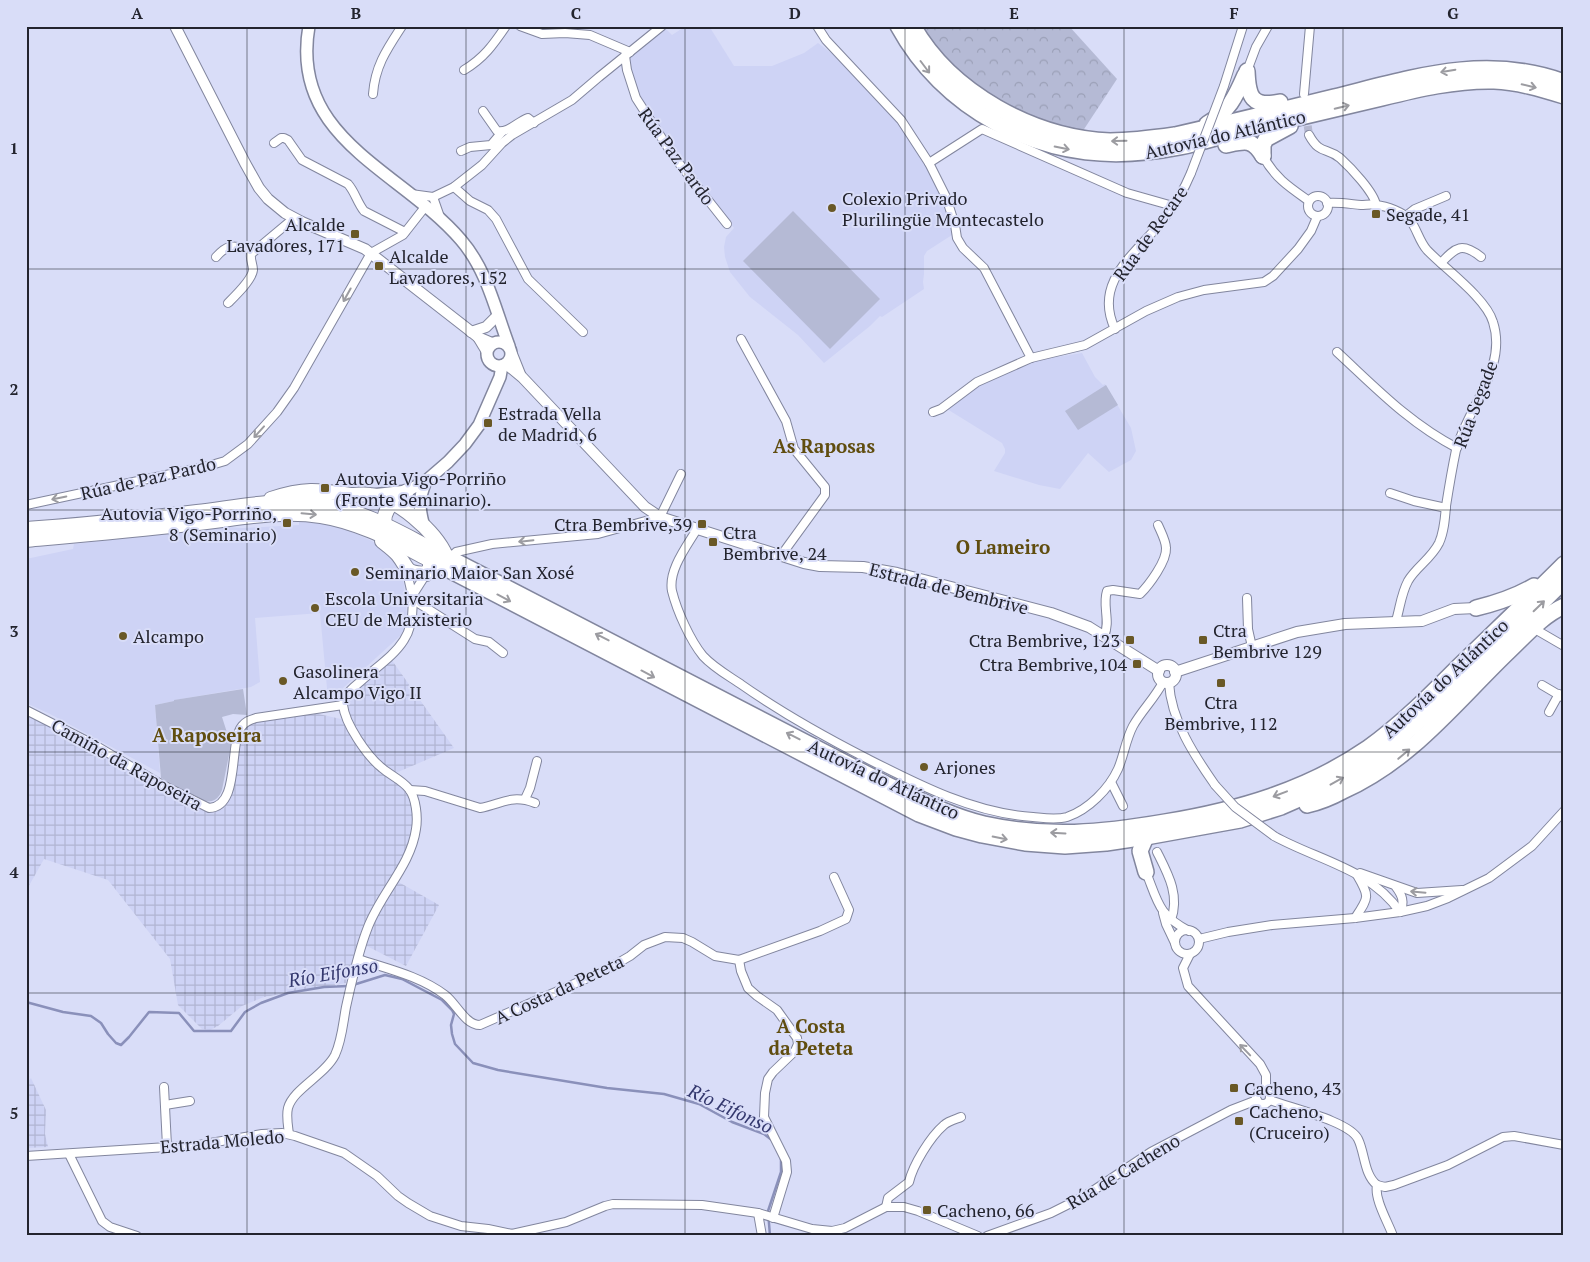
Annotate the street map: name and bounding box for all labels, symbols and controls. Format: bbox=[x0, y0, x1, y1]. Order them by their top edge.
text: A bbox=[131, 2, 143, 24]
text: B bbox=[351, 2, 361, 24]
text: C bbox=[571, 2, 581, 24]
text: D bbox=[789, 2, 801, 24]
text: E bbox=[1009, 2, 1019, 24]
text: F bbox=[1229, 2, 1239, 24]
text: G bbox=[1447, 2, 1459, 24]
one-way arrow bbox=[920, 60, 931, 73]
one-way arrow bbox=[1441, 67, 1457, 77]
one-way arrow bbox=[1521, 82, 1537, 91]
street label: Rúa Paz Pardo bbox=[634, 102, 720, 210]
one-way arrow bbox=[1333, 102, 1349, 111]
street label: Autovía do Atlántico bbox=[1142, 104, 1308, 164]
one-way arrow bbox=[1111, 136, 1127, 145]
text: 1 bbox=[9, 137, 19, 159]
one-way arrow bbox=[1054, 144, 1070, 154]
street label: Rúa de Recare bbox=[1107, 181, 1193, 285]
place label: Colexio Privado Plurilingüe Montecastelo bbox=[842, 186, 1044, 231]
marker: Colexio Privado Plurilingüe Montecastelo bbox=[826, 202, 838, 214]
place label: Segade, 41 bbox=[1386, 202, 1470, 226]
marker: Segade, 41 bbox=[1370, 208, 1382, 220]
place label: Alcalde Lavadores, 171 bbox=[227, 212, 345, 257]
marker: Alcalde Lavadores, 171 bbox=[349, 228, 361, 240]
place label: Alcalde Lavadores, 152 bbox=[389, 244, 507, 289]
marker: Alcalde Lavadores, 152 bbox=[373, 260, 385, 272]
one-way arrow bbox=[341, 288, 351, 302]
street label: Rúa Segade bbox=[1447, 357, 1503, 451]
text: 2 bbox=[9, 378, 19, 400]
place label: Estrada Vella de Madrid, 6 bbox=[498, 401, 602, 446]
marker: Estrada Vella de Madrid, 6 bbox=[482, 417, 494, 429]
one-way arrow bbox=[253, 425, 265, 438]
district label: As Raposas bbox=[773, 433, 875, 458]
street label: Rúa de Paz Pardo bbox=[78, 451, 218, 505]
place label: Autovia Vigo-Porriño (Fronte Seminario). bbox=[335, 466, 506, 511]
marker: Autovia Vigo-Porriño (Fronte Seminario). bbox=[319, 482, 331, 494]
one-way arrow bbox=[52, 494, 68, 503]
place label: Autovia Vigo-Porriño, 8 (Seminario) bbox=[101, 501, 277, 546]
one-way arrow bbox=[301, 510, 317, 519]
place label: Ctra Bembrive,39 bbox=[554, 512, 692, 536]
marker: Autovia Vigo-Porriño, 8 (Seminario) bbox=[281, 517, 293, 529]
marker: Ctra Bembrive,39 bbox=[696, 518, 708, 530]
place label: Ctra Bembrive, 24 bbox=[723, 520, 827, 565]
district label: O Lameiro bbox=[956, 534, 1050, 559]
one-way arrow bbox=[518, 536, 534, 546]
marker: Ctra Bembrive, 24 bbox=[707, 536, 719, 548]
street label: Estrada de Bembrive bbox=[867, 557, 1031, 619]
place label: Seminario Maior San Xosé bbox=[365, 560, 574, 584]
marker: Seminario Maior San Xosé bbox=[349, 566, 361, 578]
place label: Escola Universitaria CEU de Maxisterio bbox=[325, 586, 484, 631]
one-way arrow bbox=[496, 594, 511, 603]
one-way arrow bbox=[1532, 600, 1545, 612]
marker: Escola Universitaria CEU de Maxisterio bbox=[309, 602, 321, 614]
street label: Autovía do Atlántico bbox=[1377, 613, 1513, 743]
place label: Ctra Bembrive 129 bbox=[1213, 618, 1322, 663]
text: 3 bbox=[9, 620, 19, 642]
place label: Alcampo bbox=[133, 624, 204, 648]
place label: Ctra Bembrive, 123 bbox=[969, 628, 1120, 652]
marker: Alcampo bbox=[117, 630, 129, 642]
one-way arrow bbox=[595, 632, 610, 642]
marker: Ctra Bembrive, 123 bbox=[1124, 634, 1136, 646]
marker: Ctra Bembrive 129 bbox=[1197, 634, 1209, 646]
place label: Ctra Bembrive,104 bbox=[979, 652, 1127, 676]
marker: Ctra Bembrive,104 bbox=[1131, 658, 1143, 670]
place label: Gasolinera Alcampo Vigo II bbox=[293, 659, 422, 704]
one-way arrow bbox=[640, 670, 655, 679]
marker: Gasolinera Alcampo Vigo II bbox=[277, 675, 289, 687]
marker: Ctra Bembrive, 112 bbox=[1215, 677, 1227, 689]
place label: Ctra Bembrive, 112 bbox=[1164, 690, 1278, 735]
street label: Camiño da Raposeira bbox=[47, 713, 207, 815]
district label: A Raposeira bbox=[152, 722, 262, 747]
one-way arrow bbox=[786, 731, 801, 741]
street label: Autovía do Atlántico bbox=[804, 733, 964, 825]
one-way arrow bbox=[1397, 749, 1410, 760]
place label: Arjones bbox=[934, 755, 996, 779]
marker: Arjones bbox=[918, 761, 930, 773]
one-way arrow bbox=[1330, 775, 1344, 785]
one-way arrow bbox=[1273, 790, 1288, 799]
one-way arrow bbox=[1050, 829, 1066, 838]
one-way arrow bbox=[992, 834, 1008, 844]
text: 4 bbox=[9, 861, 19, 883]
one-way arrow bbox=[1410, 887, 1426, 897]
street label: A Costa da Peteta bbox=[491, 949, 627, 1029]
water label: Río Eifonso bbox=[285, 952, 380, 992]
district label: A Costa da Peteta bbox=[769, 1013, 854, 1060]
one-way arrow bbox=[1240, 1044, 1252, 1056]
place label: Cacheno, 43 bbox=[1244, 1076, 1341, 1100]
water label: Río Eifonso bbox=[684, 1077, 778, 1139]
marker: Cacheno, 43 bbox=[1228, 1082, 1240, 1094]
place label: Cacheno, (Cruceiro) bbox=[1249, 1099, 1330, 1144]
text: 5 bbox=[9, 1102, 19, 1124]
marker: Cacheno, (Cruceiro) bbox=[1233, 1115, 1245, 1127]
street label: Estrada Moledo bbox=[159, 1124, 285, 1158]
street label: Rúa de Cacheno bbox=[1062, 1128, 1184, 1214]
place label: Cacheno, 66 bbox=[937, 1198, 1035, 1222]
marker: Cacheno, 66 bbox=[921, 1204, 933, 1216]

